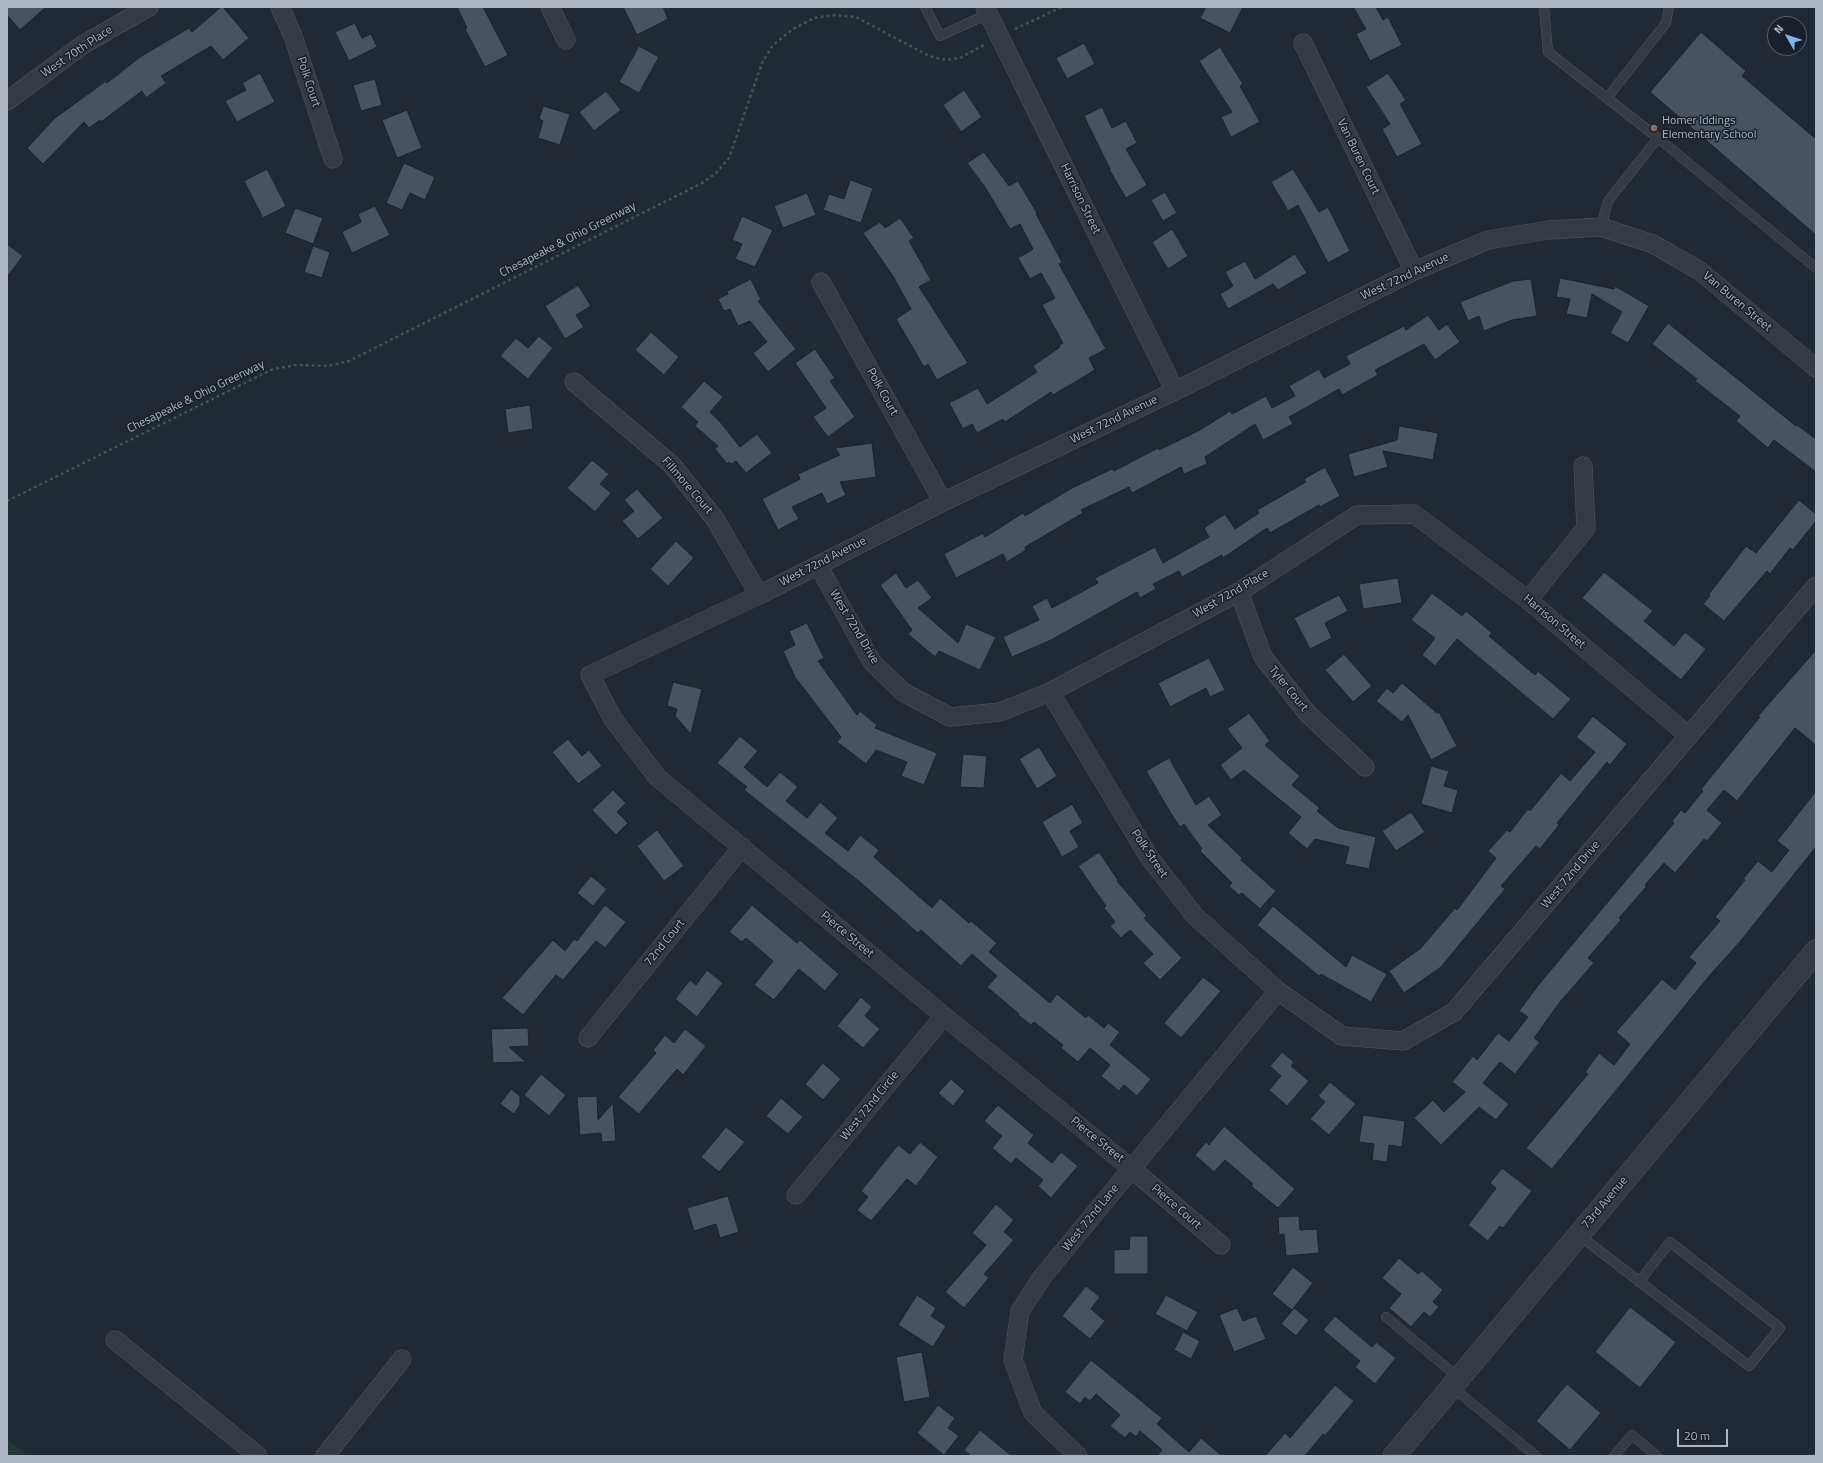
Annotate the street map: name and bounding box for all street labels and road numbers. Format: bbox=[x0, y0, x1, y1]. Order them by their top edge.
street label: West 70th Place bbox=[39, 23, 115, 81]
street label: Polk Court bbox=[293, 55, 323, 109]
street label: Van Buren Court bbox=[1334, 117, 1382, 197]
street label: Harrison Street bbox=[1057, 161, 1103, 237]
street label: Chesapeake & Ohio Greenway bbox=[497, 199, 639, 281]
street label: West 72nd Avenue bbox=[1359, 250, 1451, 304]
street label: Van Buren Street bbox=[1700, 269, 1774, 335]
street label: Chesapeake & Ohio Greenway bbox=[125, 357, 267, 437]
street label: Polk Court bbox=[863, 366, 901, 418]
street label: West 72nd Avenue bbox=[1068, 393, 1160, 447]
street label: Fillmore Court bbox=[658, 454, 716, 518]
street label: West 72nd Avenue bbox=[777, 534, 869, 590]
street label: West 72nd Place bbox=[1191, 567, 1271, 621]
street label: West 72nd Drive bbox=[826, 587, 882, 667]
street label: Harrison Street bbox=[1520, 592, 1588, 652]
street label: Tyler Court bbox=[1265, 663, 1311, 715]
street label: Polk Street bbox=[1128, 827, 1170, 881]
street label: West 72nd Drive bbox=[1538, 838, 1604, 912]
street label: Pierce Street bbox=[818, 909, 876, 961]
street label: 72nd Court bbox=[642, 917, 688, 969]
street label: West 72nd Circle bbox=[838, 1068, 902, 1144]
street label: Pierce Street bbox=[1067, 1114, 1127, 1166]
street label: 73rd Avenue bbox=[1579, 1174, 1631, 1232]
street label: Pierce Court bbox=[1148, 1181, 1204, 1233]
street label: West 72nd Lane bbox=[1060, 1182, 1122, 1254]

